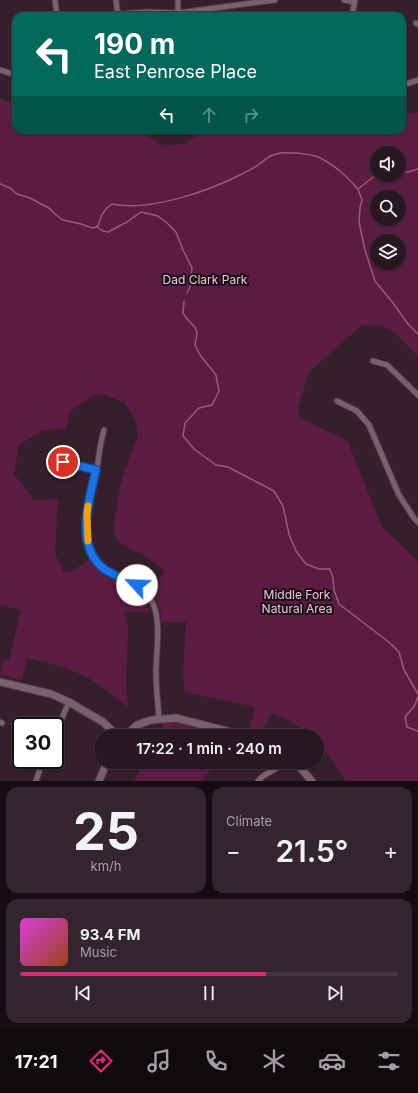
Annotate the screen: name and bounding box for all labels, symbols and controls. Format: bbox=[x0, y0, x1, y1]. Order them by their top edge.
text: 190 m bbox=[94, 27, 175, 61]
icon: left bbox=[28, 28, 80, 80]
text: East Penrose Place bbox=[94, 61, 257, 82]
icon: left bbox=[156, 104, 178, 126]
icon: ahead bbox=[198, 104, 220, 126]
icon: right bbox=[240, 104, 262, 126]
map controls bbox=[370, 146, 406, 270]
button: sound bbox=[370, 146, 406, 182]
button: search bbox=[370, 190, 406, 226]
button: layers bbox=[370, 234, 406, 270]
park label: Dad Clark Park bbox=[163, 272, 248, 287]
pin bbox=[46, 445, 80, 479]
icon: arrive bbox=[52, 451, 74, 473]
position arrow bbox=[116, 564, 158, 606]
park label: Middle Fork Natural Area bbox=[262, 587, 332, 616]
speed limit sign: 30 bbox=[12, 717, 64, 769]
text: 17:22 · 1 min · 240 m bbox=[136, 739, 282, 758]
text: 25 bbox=[73, 800, 139, 863]
text: Climate bbox=[226, 813, 272, 829]
text: 21.5° bbox=[275, 833, 349, 869]
text: − bbox=[226, 838, 241, 864]
text: + bbox=[383, 838, 398, 864]
text: km/h bbox=[91, 858, 121, 874]
text: 93.4 FM bbox=[80, 925, 141, 944]
text: Music bbox=[80, 944, 117, 960]
icon: previous bbox=[72, 982, 94, 1004]
icon: pause bbox=[198, 982, 220, 1004]
icon: next bbox=[324, 982, 346, 1004]
icon: directions bbox=[87, 1047, 115, 1075]
icon: music bbox=[145, 1047, 173, 1075]
icon: phone bbox=[202, 1047, 230, 1075]
icon: climate bbox=[260, 1047, 288, 1075]
icon: car bbox=[318, 1047, 346, 1075]
icon: filters bbox=[375, 1047, 403, 1075]
text: 17:21 bbox=[15, 1051, 58, 1072]

